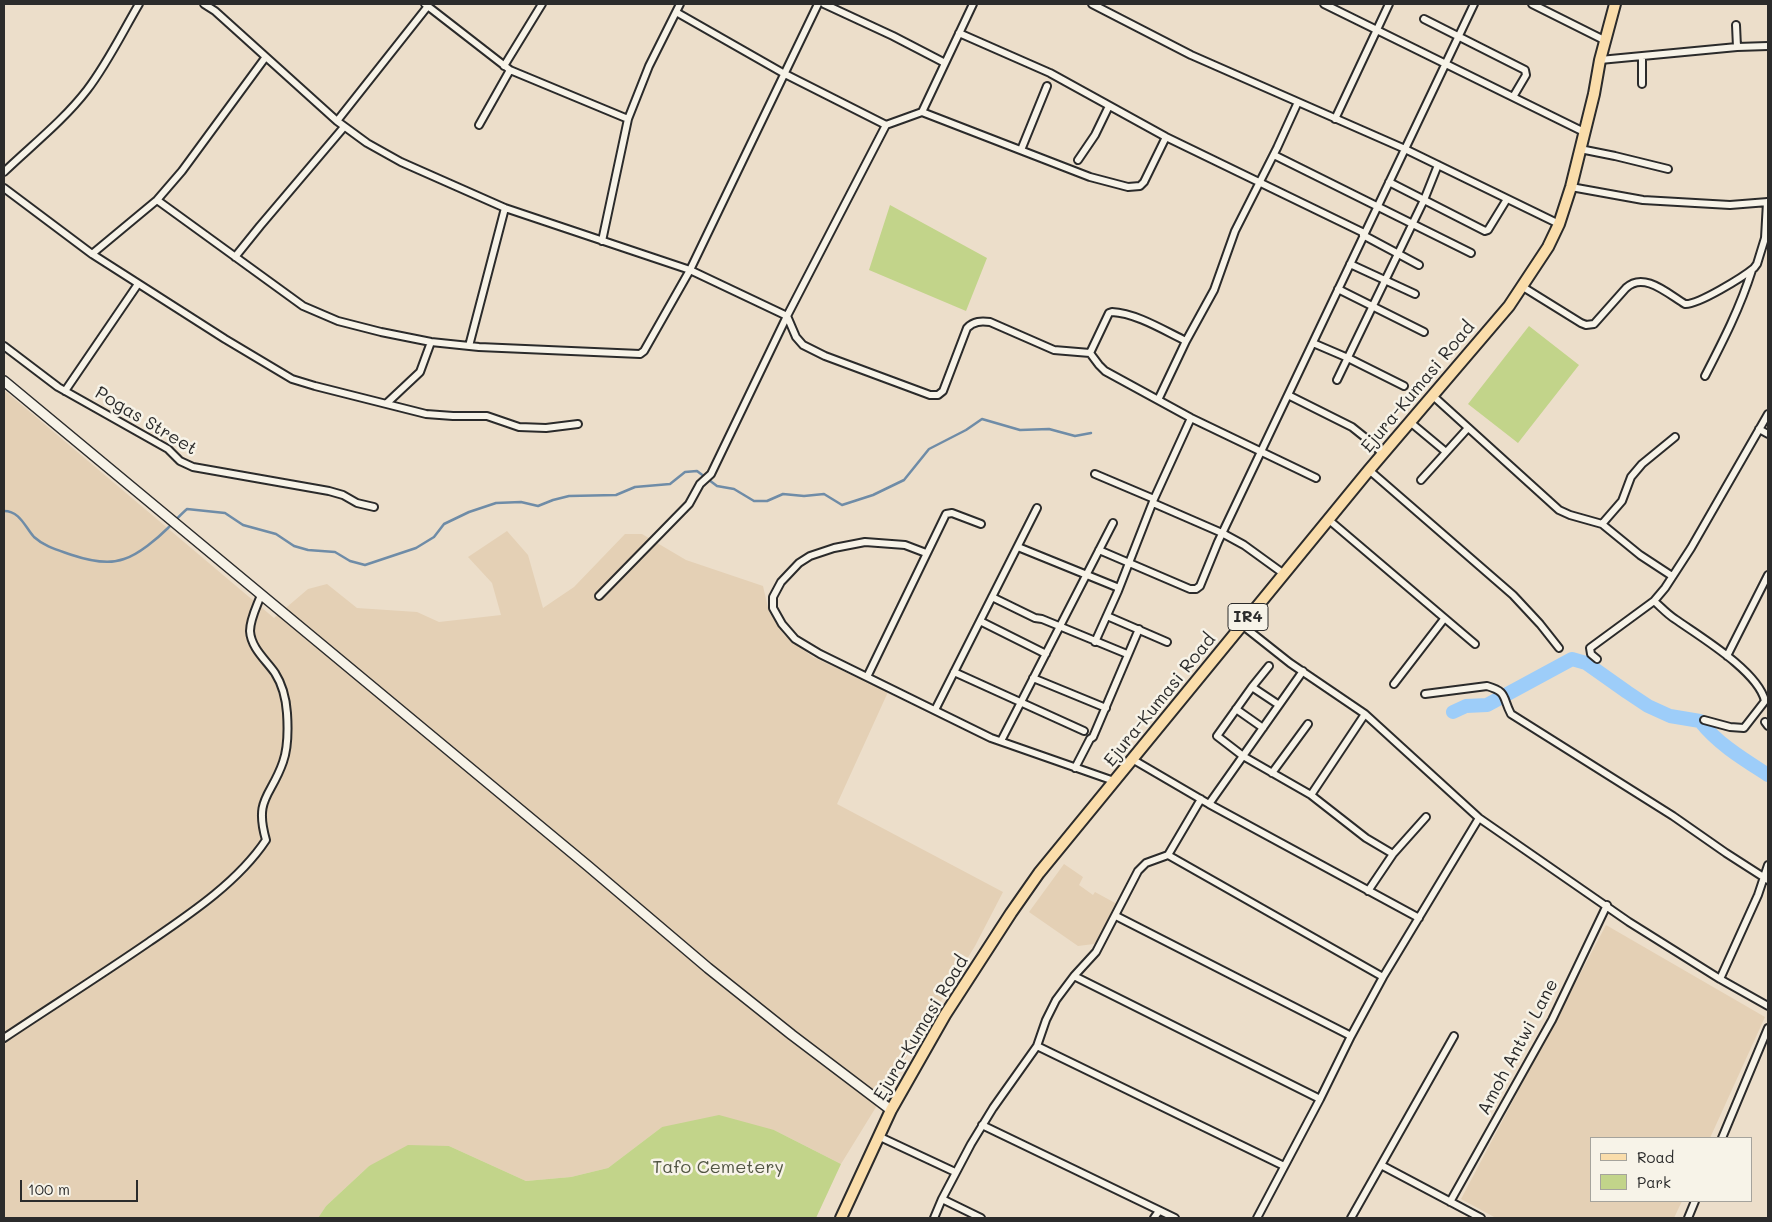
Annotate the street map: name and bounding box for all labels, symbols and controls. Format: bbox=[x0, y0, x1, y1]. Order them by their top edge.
street label: Ejura-Kumasi Road bbox=[1357, 317, 1479, 457]
street label: Pogas Street bbox=[91, 382, 201, 460]
road number: IR4 bbox=[1228, 604, 1268, 630]
street label: Ejura-Kumasi Road bbox=[1100, 629, 1220, 771]
street label: Ejura-Kumasi Road bbox=[869, 952, 973, 1104]
street label: Amoh Antwi Lane bbox=[1473, 975, 1563, 1119]
legend bbox=[1590, 1137, 1752, 1202]
text: Road bbox=[1637, 1147, 1674, 1167]
park label: Tafo Cemetery bbox=[652, 1156, 784, 1178]
scale bar bbox=[22, 1170, 140, 1202]
text: Park bbox=[1637, 1172, 1671, 1192]
text: 100 m bbox=[28, 1179, 70, 1199]

